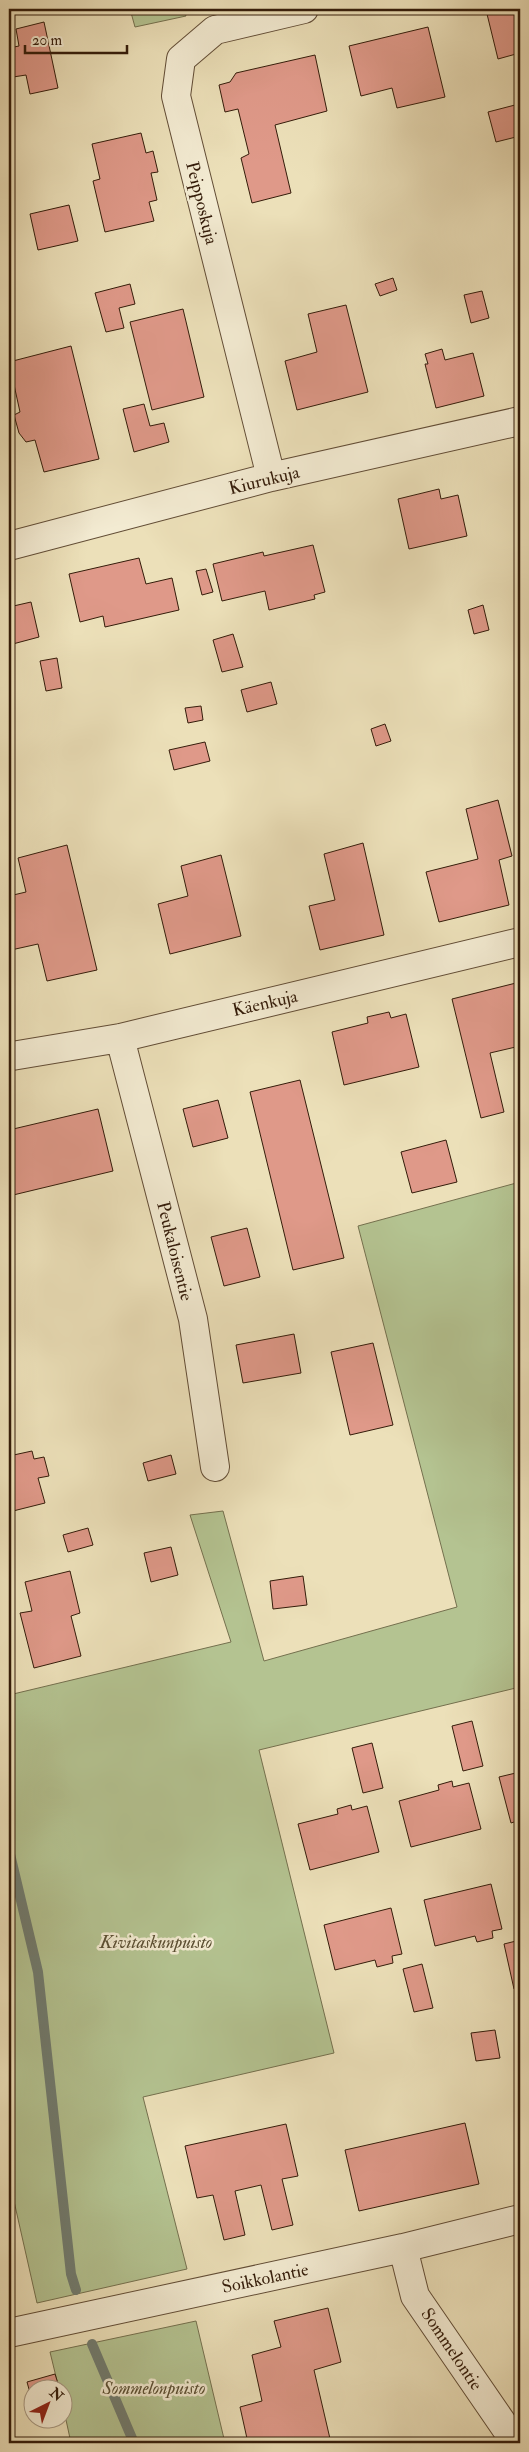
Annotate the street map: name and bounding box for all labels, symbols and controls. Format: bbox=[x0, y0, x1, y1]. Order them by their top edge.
scale bar bbox=[25, 22, 128, 54]
text: 20 m bbox=[32, 31, 62, 50]
street label: Peipposkuja bbox=[180, 159, 223, 248]
street label: Kiurukuja bbox=[226, 460, 302, 500]
street label: Käenkuja bbox=[230, 985, 301, 1022]
street label: Peukaloisentie bbox=[151, 1199, 198, 1304]
park label: Kivitaskunpuisto bbox=[99, 1931, 212, 1954]
street label: Soikkolantie bbox=[220, 2258, 311, 2299]
street label: Sommelontie bbox=[416, 2304, 488, 2395]
park label: Sommelonpuisto bbox=[102, 2377, 205, 2400]
north arrow bbox=[22, 2380, 72, 2430]
text: N bbox=[45, 2384, 67, 2406]

